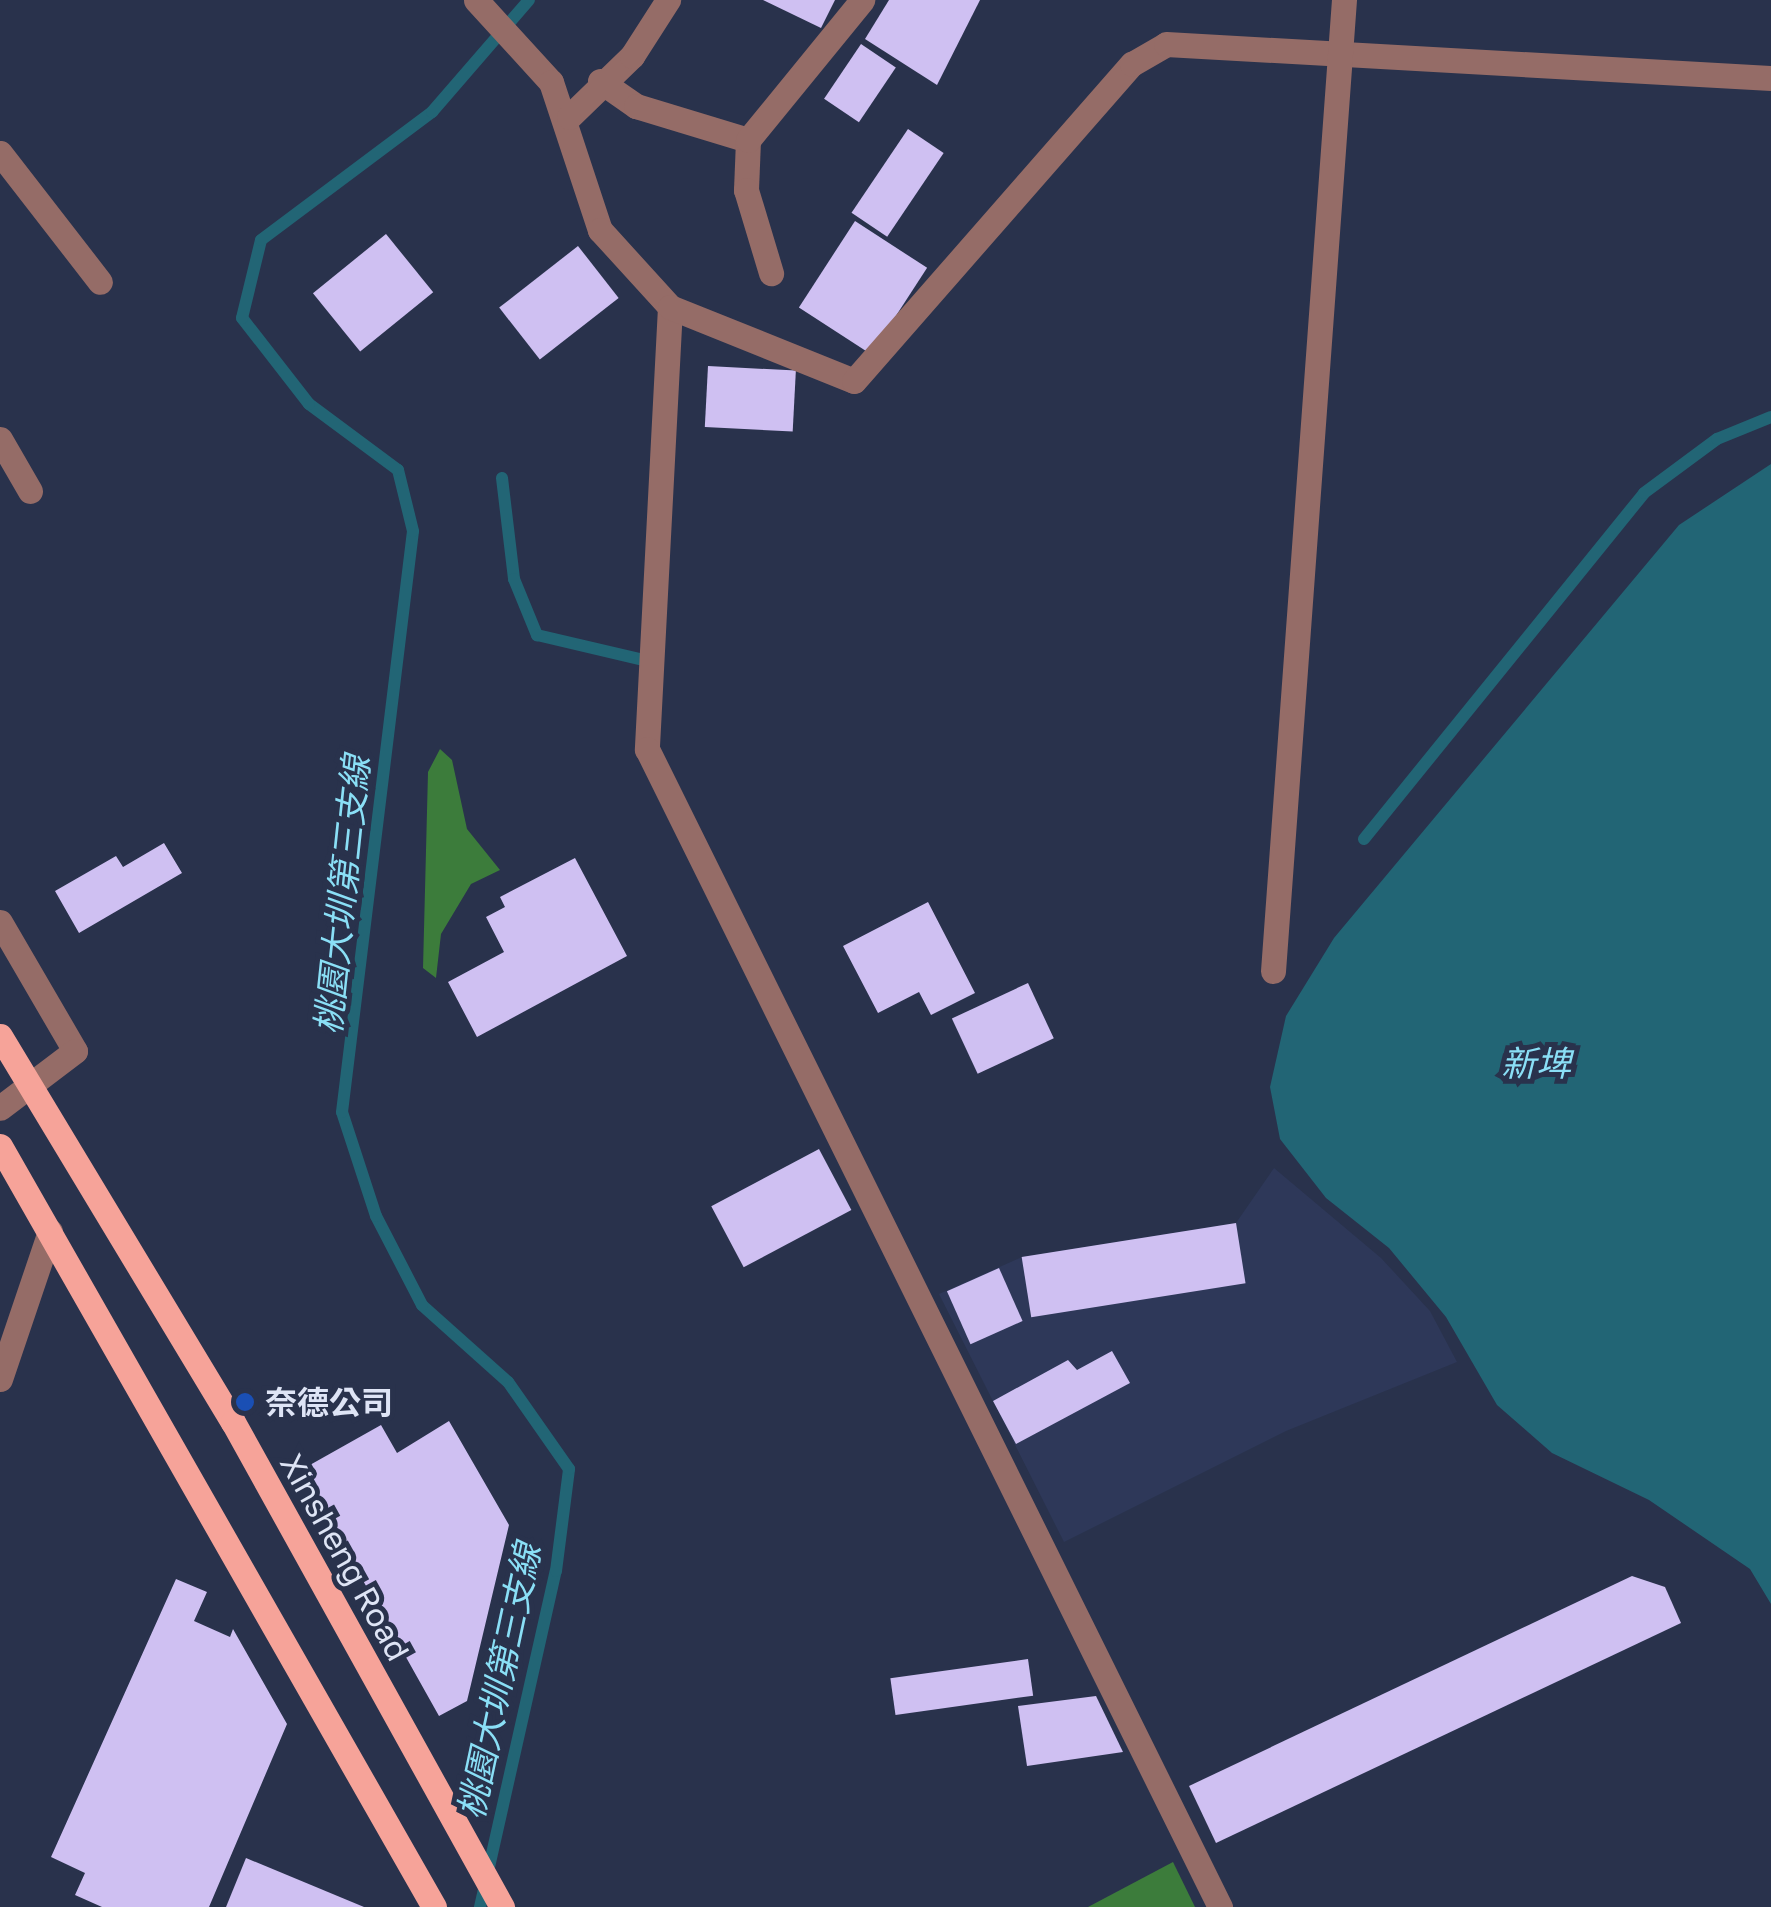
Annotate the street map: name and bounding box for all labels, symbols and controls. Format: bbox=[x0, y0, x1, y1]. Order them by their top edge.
water label: 桃園大圳第三支線 bbox=[306, 754, 378, 1036]
water label: 新埤 bbox=[1501, 1042, 1571, 1084]
place label: 奈德公司 bbox=[265, 1383, 393, 1421]
marker: 奈德公司 bbox=[234, 1391, 256, 1413]
street label: Xinsheng Road bbox=[272, 1447, 418, 1667]
water label: 桃園大圳第三支線 bbox=[449, 1540, 549, 1822]

